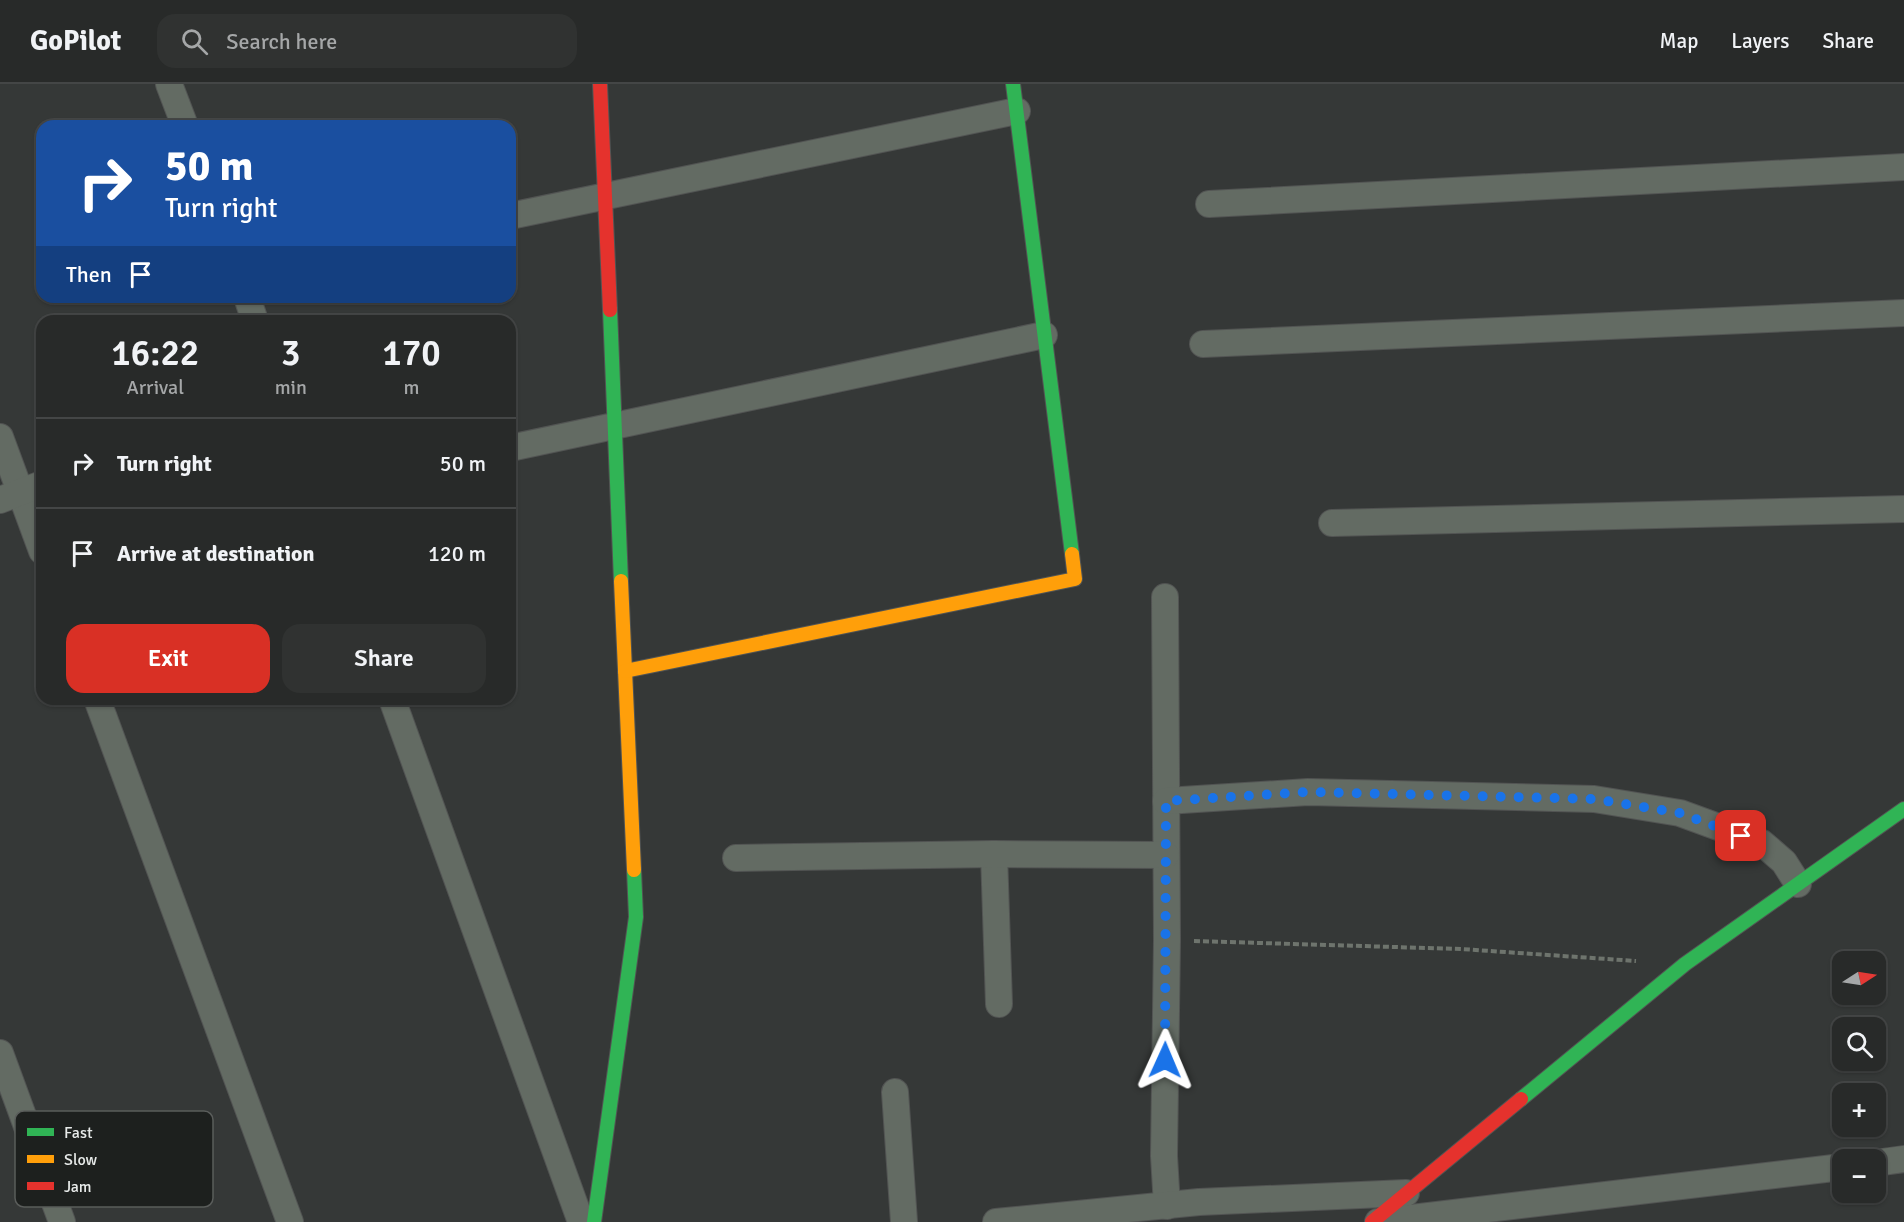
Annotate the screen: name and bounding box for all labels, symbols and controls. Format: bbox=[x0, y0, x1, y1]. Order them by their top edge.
search box bbox=[157, 14, 577, 68]
text: GoPilot bbox=[30, 24, 121, 58]
icon: search bbox=[178, 25, 211, 58]
text: Search here bbox=[226, 28, 337, 55]
text: Map bbox=[1660, 28, 1698, 54]
text: Layers bbox=[1731, 28, 1789, 54]
text: Share bbox=[1822, 28, 1874, 54]
text: 50 m bbox=[165, 141, 254, 192]
icon: right bbox=[66, 144, 144, 222]
text: Turn right bbox=[165, 192, 278, 225]
icon: arrive bbox=[124, 258, 157, 291]
text: Then bbox=[66, 261, 112, 288]
text: 16:22 bbox=[111, 331, 199, 376]
text: 3 bbox=[281, 331, 301, 376]
text: 170 bbox=[382, 331, 441, 376]
text: Arrival bbox=[127, 375, 184, 400]
text: min bbox=[275, 375, 307, 400]
text: m bbox=[403, 375, 419, 400]
icon: right bbox=[66, 447, 99, 480]
text: Turn right bbox=[117, 450, 212, 477]
text: 50 m bbox=[440, 450, 486, 477]
icon: arrive bbox=[66, 537, 99, 570]
text: Arrive at destination bbox=[117, 540, 314, 567]
text: 120 m bbox=[428, 540, 486, 567]
button: Exit bbox=[66, 624, 270, 693]
button: Share bbox=[282, 624, 486, 693]
pin bbox=[1715, 810, 1766, 861]
icon: arrive bbox=[1724, 819, 1757, 852]
north arrow bbox=[1832, 951, 1886, 1005]
map controls bbox=[1832, 951, 1886, 1203]
button: search bbox=[1832, 1017, 1886, 1071]
position arrow bbox=[1133, 1028, 1197, 1092]
button: + bbox=[1832, 1083, 1886, 1137]
legend bbox=[15, 1111, 213, 1207]
text: Fast bbox=[64, 1123, 93, 1143]
button: − bbox=[1832, 1149, 1886, 1203]
text: Slow bbox=[64, 1150, 98, 1170]
text: Jam bbox=[64, 1177, 92, 1197]

